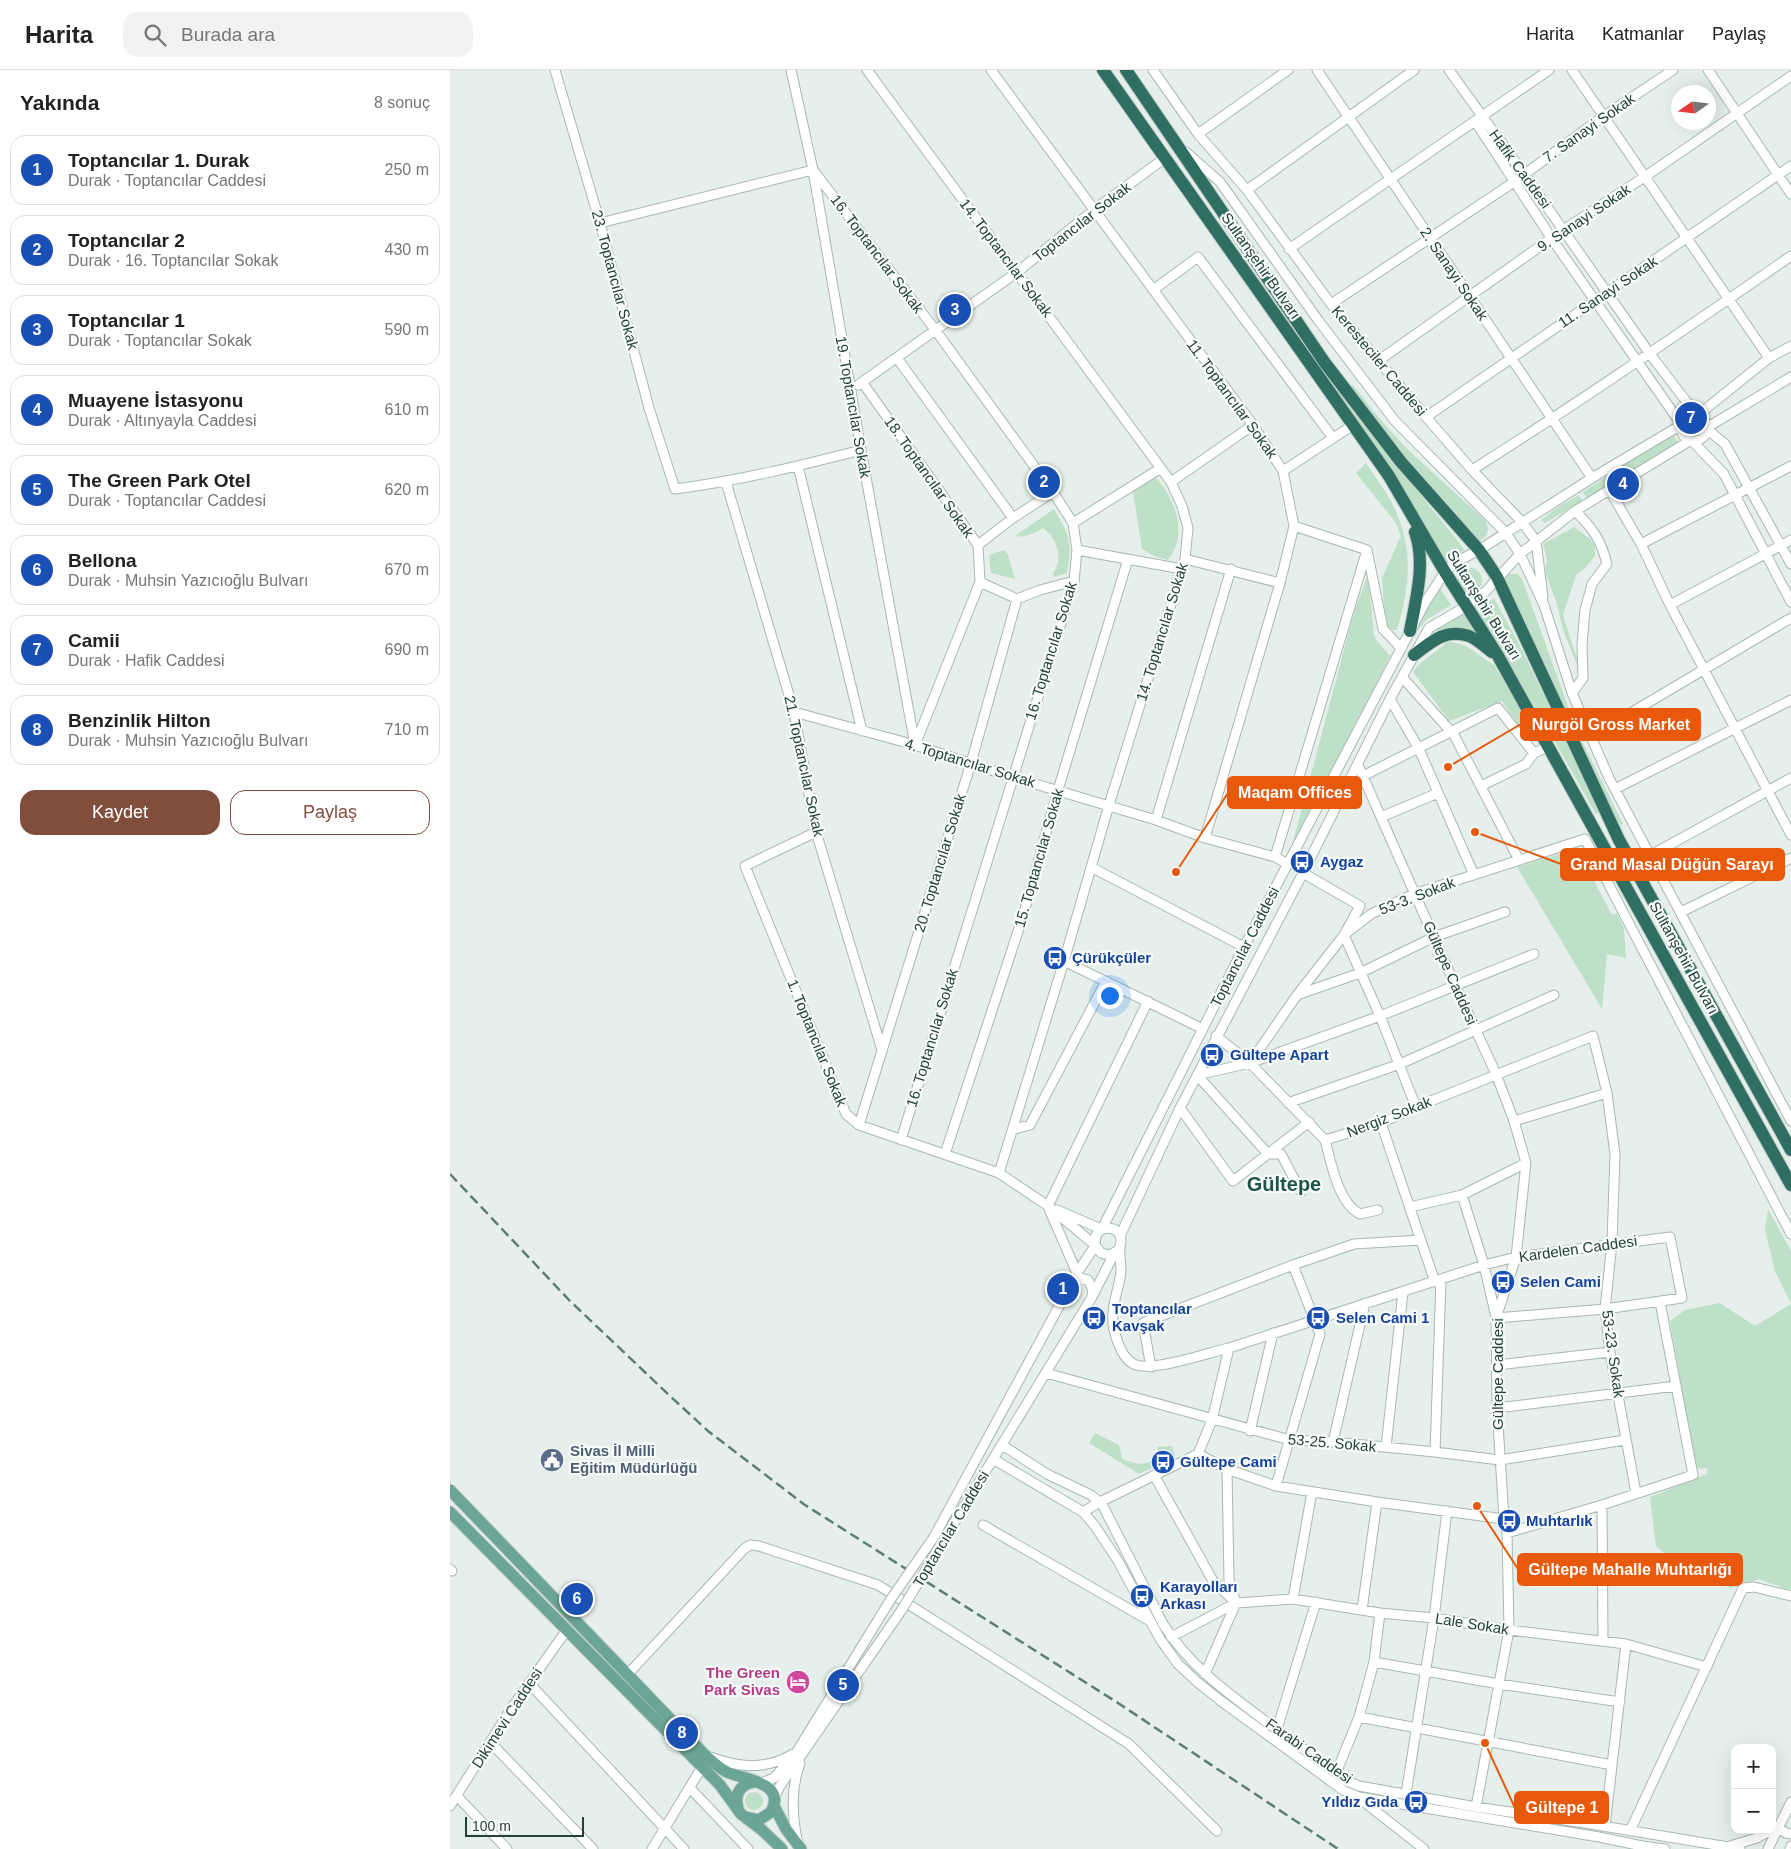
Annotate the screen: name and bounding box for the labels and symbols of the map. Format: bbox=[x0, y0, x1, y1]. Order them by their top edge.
north arrow bbox=[1671, 85, 1716, 130]
street label: 7. Sanayi Sokak bbox=[1539, 89, 1638, 166]
street label: Hafik Caddesi bbox=[1486, 126, 1555, 211]
street label: Toptancılar Sokak bbox=[1029, 178, 1134, 265]
street label: 9. Sanayi Sokak bbox=[1534, 180, 1634, 255]
street label: 16. Toptancılar Sokak bbox=[827, 191, 928, 317]
street label: 14. Toptancılar Sokak bbox=[956, 195, 1057, 321]
street label: 23. Toptancılar Sokak bbox=[589, 208, 642, 352]
street label: Sultanşehir Bulvarı bbox=[1218, 209, 1304, 322]
street label: 2. Sanayi Sokak bbox=[1417, 224, 1492, 324]
street label: 11. Sanayi Sokak bbox=[1555, 252, 1661, 331]
pin: 3 bbox=[939, 291, 971, 329]
street label: Keresteciler Caddesi bbox=[1328, 302, 1430, 419]
street label: 19. Toptancılar Sokak bbox=[833, 335, 874, 480]
street label: 11. Toptancılar Sokak bbox=[1184, 336, 1282, 462]
pin: 7 bbox=[1675, 399, 1707, 437]
street label: 18. Toptancılar Sokak bbox=[881, 413, 978, 541]
pin: 2 bbox=[1028, 463, 1060, 501]
pin: 4 bbox=[1607, 465, 1639, 503]
street label: Sultanşehir Bulvarı bbox=[1444, 547, 1525, 663]
street label: 14. Toptancılar Sokak bbox=[1132, 560, 1191, 703]
street label: 16. Toptancılar Sokak bbox=[1021, 579, 1080, 722]
street label: 21. Toptancılar Sokak bbox=[781, 694, 828, 839]
callout: Nurgöl Gross Market bbox=[1521, 709, 1700, 740]
text: Nurgöl Gross Market bbox=[1532, 716, 1691, 733]
street label: 4. Toptancılar Sokak bbox=[903, 735, 1038, 791]
callout: Maqam Offices bbox=[1228, 777, 1361, 808]
text: Maqam Offices bbox=[1238, 784, 1352, 801]
street label: 15. Toptancılar Sokak bbox=[1011, 786, 1067, 929]
street label: 20. Toptancılar Sokak bbox=[910, 791, 969, 934]
bus stop icon: Aygaz bbox=[1289, 849, 1315, 875]
callout: Grand Masal Düğün Sarayı bbox=[1561, 849, 1784, 880]
place label: Aygaz bbox=[1320, 853, 1364, 870]
text: Grand Masal Düğün Sarayı bbox=[1570, 856, 1774, 873]
street label: 53-3. Sokak bbox=[1376, 873, 1458, 918]
street label: Toptancılar Caddesi bbox=[1207, 884, 1282, 1010]
street label: Sultanşehir Bulvarı bbox=[1646, 899, 1722, 1017]
street label: Gültepe Caddesi bbox=[1420, 918, 1481, 1027]
bus stop icon: Çürükçüler bbox=[1042, 945, 1068, 971]
place label: Çürükçüler bbox=[1072, 949, 1151, 966]
street label: 16. Toptancılar Sokak bbox=[902, 966, 961, 1109]
street label: 1. Toptancılar Sokak bbox=[784, 977, 851, 1109]
your location bbox=[1097, 983, 1123, 1009]
bus stop icon: Gültepe Apart bbox=[1199, 1042, 1225, 1068]
place label: Gültepe Apart bbox=[1230, 1046, 1329, 1063]
street label: Nergiz Sokak bbox=[1344, 1092, 1434, 1140]
district label: Gültepe bbox=[1247, 1173, 1321, 1195]
street label: Kardelen Caddesi bbox=[1518, 1232, 1638, 1265]
bus stop icon: Selen Cami bbox=[1490, 1269, 1516, 1295]
pin: 1 bbox=[1047, 1270, 1079, 1308]
place label: Selen Cami bbox=[1520, 1273, 1601, 1290]
place label: Toptancılar Kavşak bbox=[1112, 1300, 1192, 1334]
bus stop icon: Toptancılar Kavşak bbox=[1081, 1305, 1107, 1331]
bus stop icon: Selen Cami 1 bbox=[1305, 1305, 1331, 1331]
place label: Selen Cami 1 bbox=[1336, 1309, 1429, 1326]
street label: 53-23. Sokak bbox=[1599, 1309, 1628, 1399]
street label: Gültepe Caddesi bbox=[1489, 1318, 1506, 1430]
street label: 53-25. Sokak bbox=[1287, 1430, 1377, 1455]
place label: Sivas İl Milli Eğitim Müdürlüğü bbox=[570, 1442, 697, 1476]
public building icon: Sivas İl Milli Eğitim Müdürlüğü bbox=[539, 1447, 565, 1473]
bus stop icon: Gültepe Cami bbox=[1150, 1449, 1176, 1475]
place label: Gültepe Cami bbox=[1180, 1453, 1277, 1470]
street label: Toptancılar Caddesi bbox=[909, 1468, 992, 1590]
bus stop icon: Muhtarlık bbox=[1496, 1508, 1522, 1534]
place label: Muhtarlık bbox=[1526, 1512, 1593, 1529]
callout: Gültepe Mahalle Muhtarlığı bbox=[1518, 1554, 1742, 1585]
text: Gültepe Mahalle Muhtarlığı bbox=[1528, 1561, 1732, 1578]
place label: Karayolları Arkası bbox=[1160, 1578, 1238, 1612]
pin: 6 bbox=[561, 1580, 593, 1618]
bus stop icon: Karayolları Arkası bbox=[1129, 1583, 1155, 1609]
street label: Lale Sokak bbox=[1434, 1609, 1511, 1638]
place label: The Green Park Sivas bbox=[704, 1664, 780, 1698]
street label: Dikimevi Caddesi bbox=[468, 1665, 545, 1771]
pin: 5 bbox=[827, 1666, 859, 1704]
hotel icon: The Green Park Sivas bbox=[785, 1669, 811, 1695]
pin: 8 bbox=[666, 1714, 698, 1752]
street label: Farabi Caddesi bbox=[1263, 1714, 1356, 1787]
bus stop icon: Yıldız Gıda bbox=[1403, 1789, 1429, 1815]
callout: Gültepe 1 bbox=[1515, 1792, 1608, 1823]
place label: Yıldız Gıda bbox=[1321, 1793, 1399, 1810]
text: Gültepe 1 bbox=[1526, 1799, 1599, 1816]
scale bar bbox=[465, 1814, 584, 1837]

